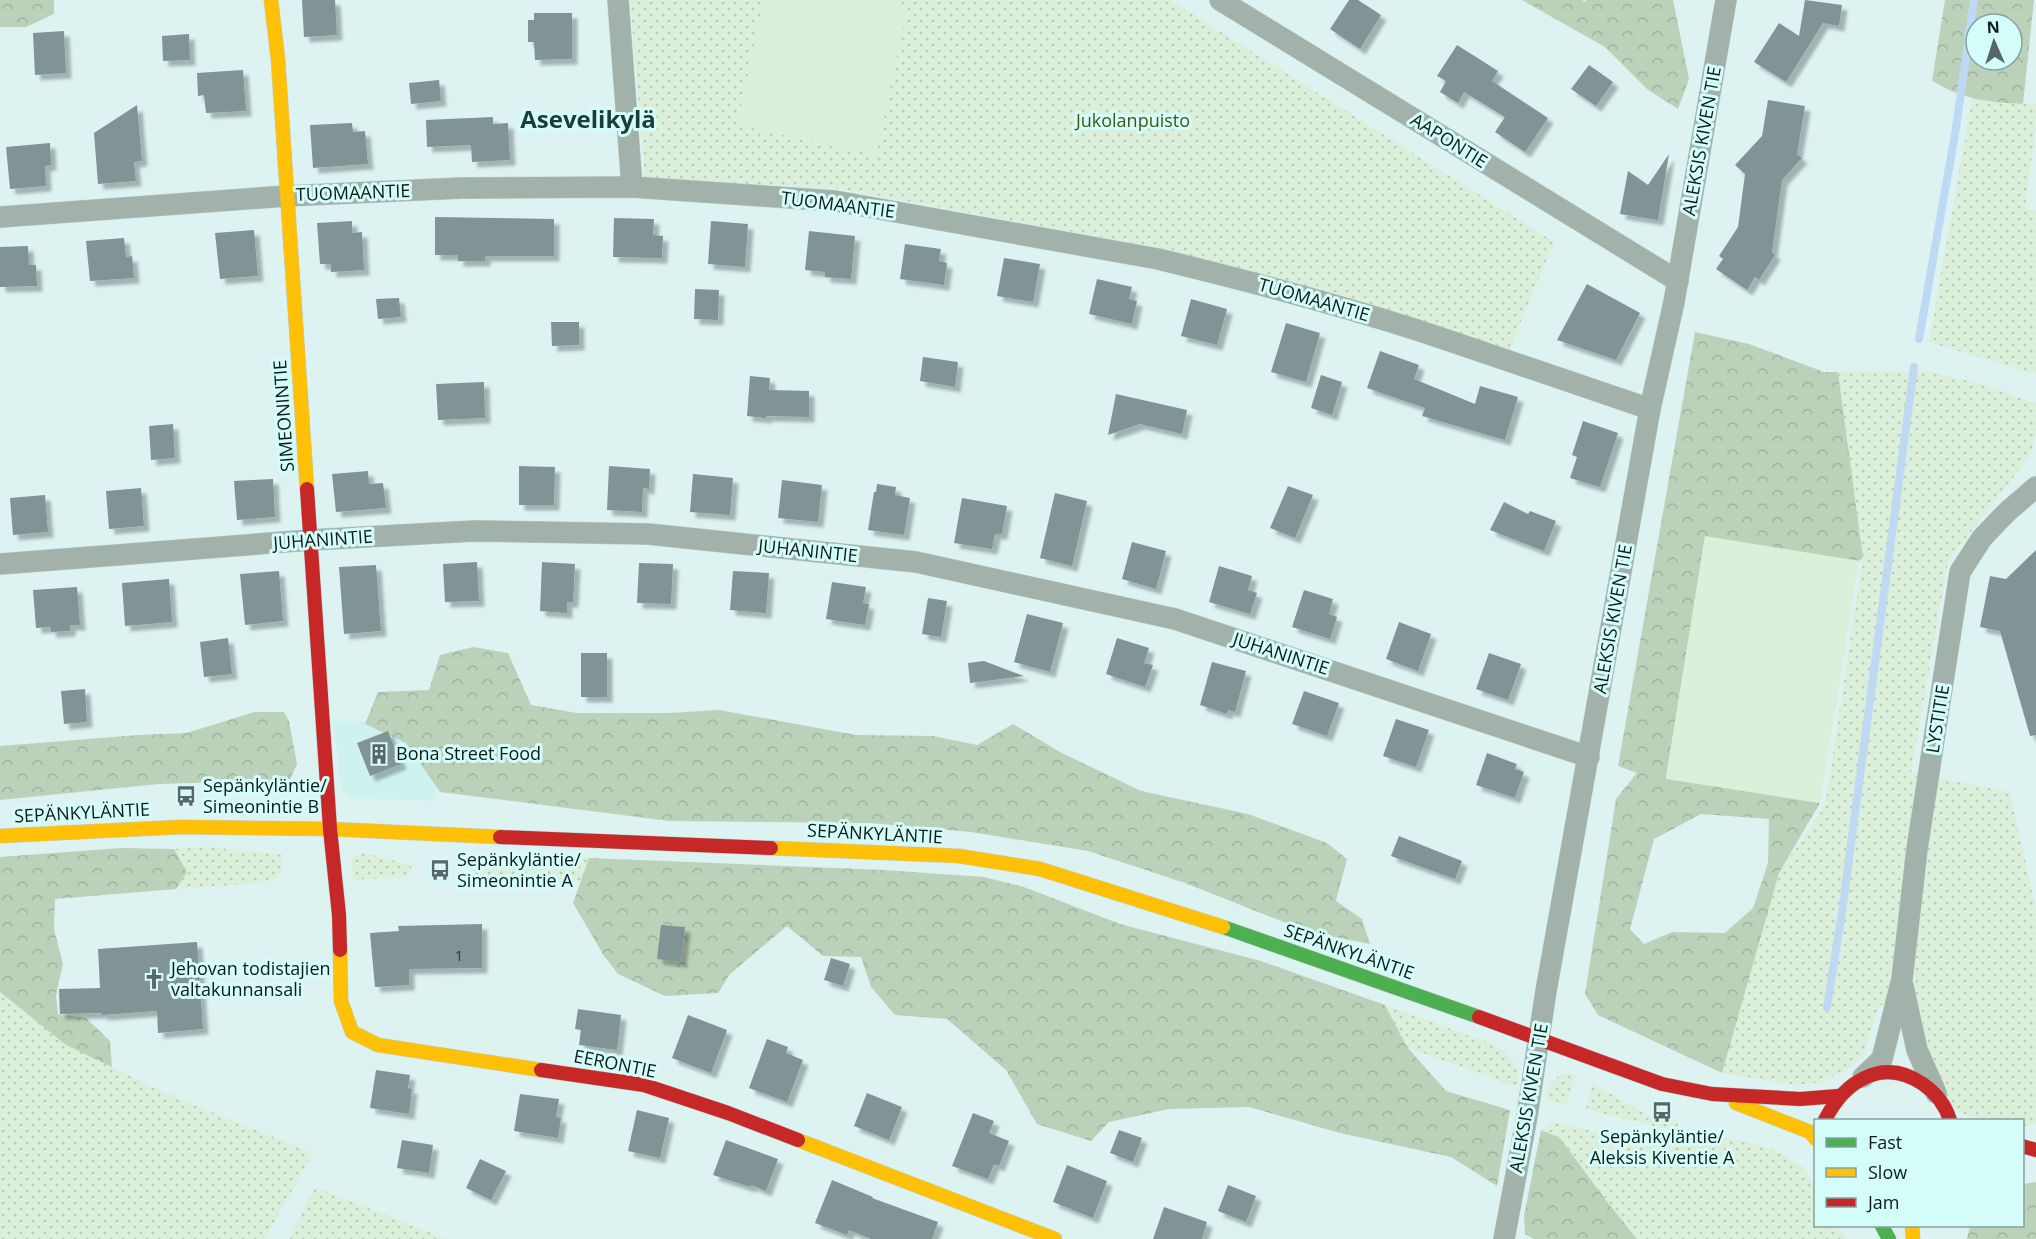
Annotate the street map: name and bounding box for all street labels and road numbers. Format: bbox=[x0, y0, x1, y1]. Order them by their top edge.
street label: ALEKSIS KIVEN TIE bbox=[1676, 64, 1726, 217]
street label: AAPONTIE bbox=[1407, 107, 1492, 173]
street label: TUOMAANTIE bbox=[295, 178, 411, 206]
street label: TUOMAANTIE bbox=[780, 185, 896, 223]
street label: TUOMAANTIE bbox=[1256, 272, 1373, 326]
street label: SIMEONINTIE bbox=[267, 359, 299, 473]
street label: JUHANINTIE bbox=[270, 524, 373, 555]
street label: JUHANINTIE bbox=[755, 533, 859, 567]
street label: ALEKSIS KIVEN TIE bbox=[1587, 542, 1637, 695]
street label: JUHANINTIE bbox=[1228, 626, 1332, 680]
street label: LYSTITIE bbox=[1920, 683, 1954, 755]
street label: SEPÄNKYLÄNTIE bbox=[13, 796, 150, 828]
street label: SEPÄNKYLÄNTIE bbox=[807, 817, 944, 849]
street label: SEPÄNKYLÄNTIE bbox=[1281, 918, 1418, 985]
street label: ALEKSIS KIVEN TIE bbox=[1503, 1021, 1553, 1174]
street label: EERONTIE bbox=[572, 1043, 659, 1083]

